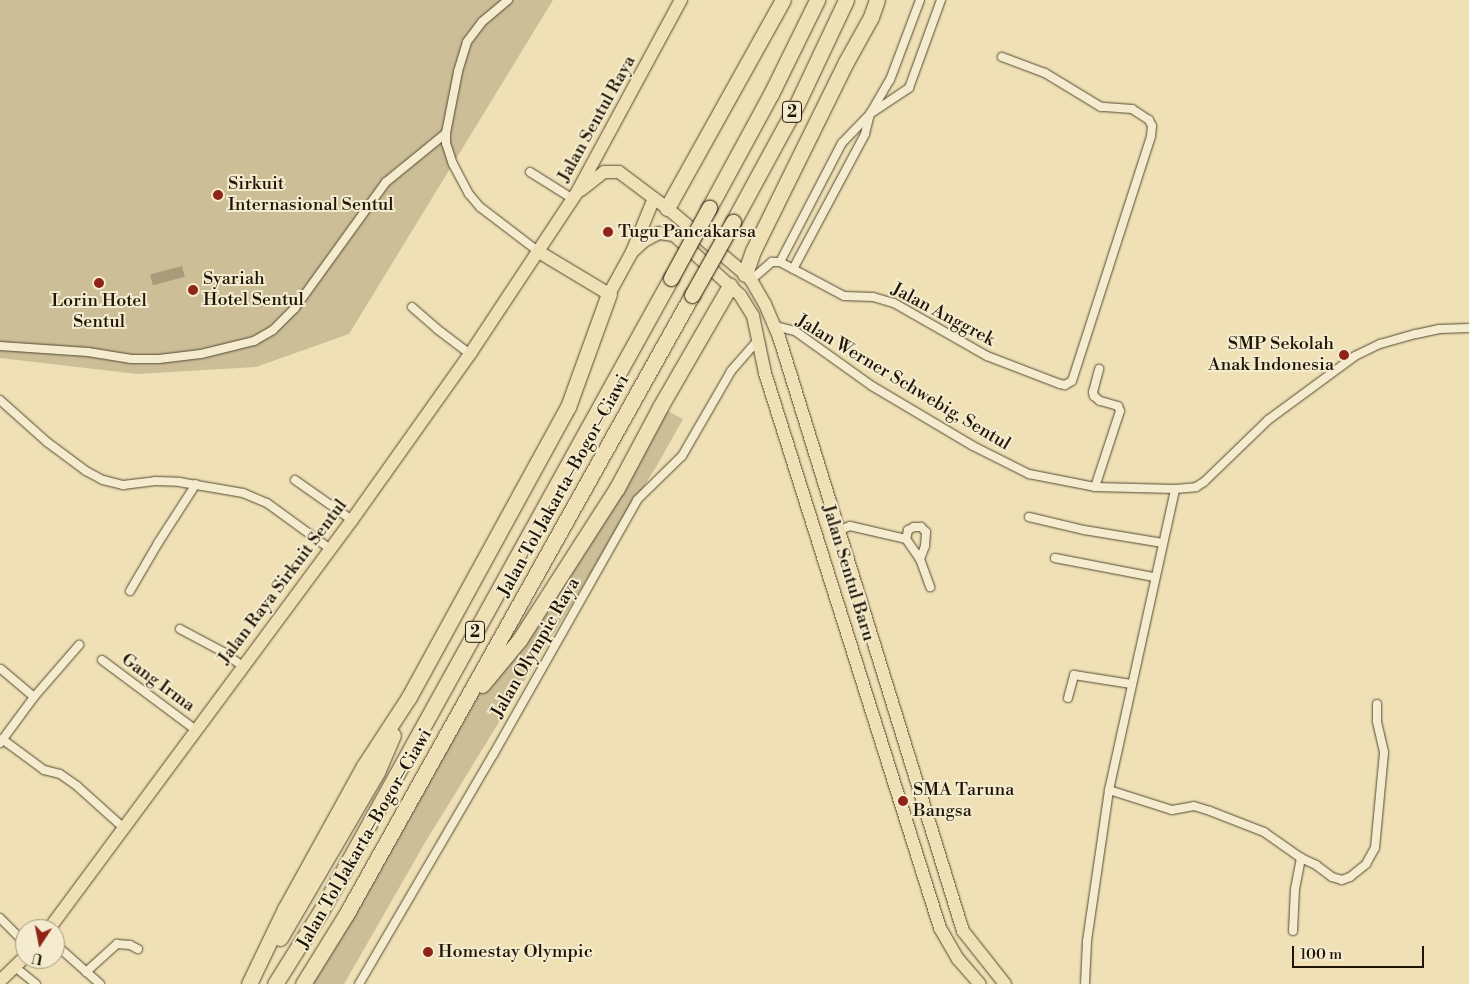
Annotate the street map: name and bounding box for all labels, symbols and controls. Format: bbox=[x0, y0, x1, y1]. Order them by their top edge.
street label: Jalan Sentul Raya bbox=[553, 52, 641, 186]
road number: 2 bbox=[782, 98, 802, 125]
place label: Sirkuit Internasional Sentul bbox=[228, 174, 394, 216]
marker: Sirkuit Internasional Sentul bbox=[212, 189, 224, 201]
place label: Tugu Pancakarsa bbox=[618, 221, 756, 243]
marker: Tugu Pancakarsa bbox=[602, 226, 614, 238]
place label: Syariah Hotel Sentul bbox=[203, 269, 304, 312]
marker: Lorin Hotel Sentul bbox=[93, 277, 105, 289]
street label: Jalan Anggrek bbox=[888, 279, 998, 351]
marker: Syariah Hotel Sentul bbox=[187, 284, 199, 296]
place label: Lorin Hotel Sentul bbox=[51, 291, 147, 334]
street label: Jalan Werner Schwebig, Sentul bbox=[792, 310, 1014, 456]
place label: SMP Sekolah Anak Indonesia bbox=[1208, 334, 1334, 376]
marker: SMP Sekolah Anak Indonesia bbox=[1338, 349, 1350, 361]
street label: Jalan Tol Jakarta–Bogor–Ciawi bbox=[494, 371, 634, 601]
street label: Jalan Raya Sirkuit Sentul bbox=[214, 495, 352, 669]
street label: Jalan Sentul Baru bbox=[817, 502, 879, 644]
street label: Jalan Olympic Raya bbox=[487, 574, 585, 722]
road number: 2 bbox=[465, 618, 485, 646]
street label: Gang Irma bbox=[117, 649, 199, 717]
street label: Jalan Tol Jakarta–Bogor–Ciawi bbox=[293, 725, 437, 953]
place label: SMA Taruna Bangsa bbox=[913, 780, 1014, 822]
marker: SMA Taruna Bangsa bbox=[897, 795, 909, 807]
north arrow bbox=[15, 919, 65, 969]
scale bar bbox=[1294, 936, 1426, 968]
place label: Homestay Olympic bbox=[438, 941, 593, 963]
text: 100 m bbox=[1300, 945, 1342, 964]
marker: Homestay Olympic bbox=[422, 946, 434, 958]
text: U bbox=[30, 948, 44, 968]

